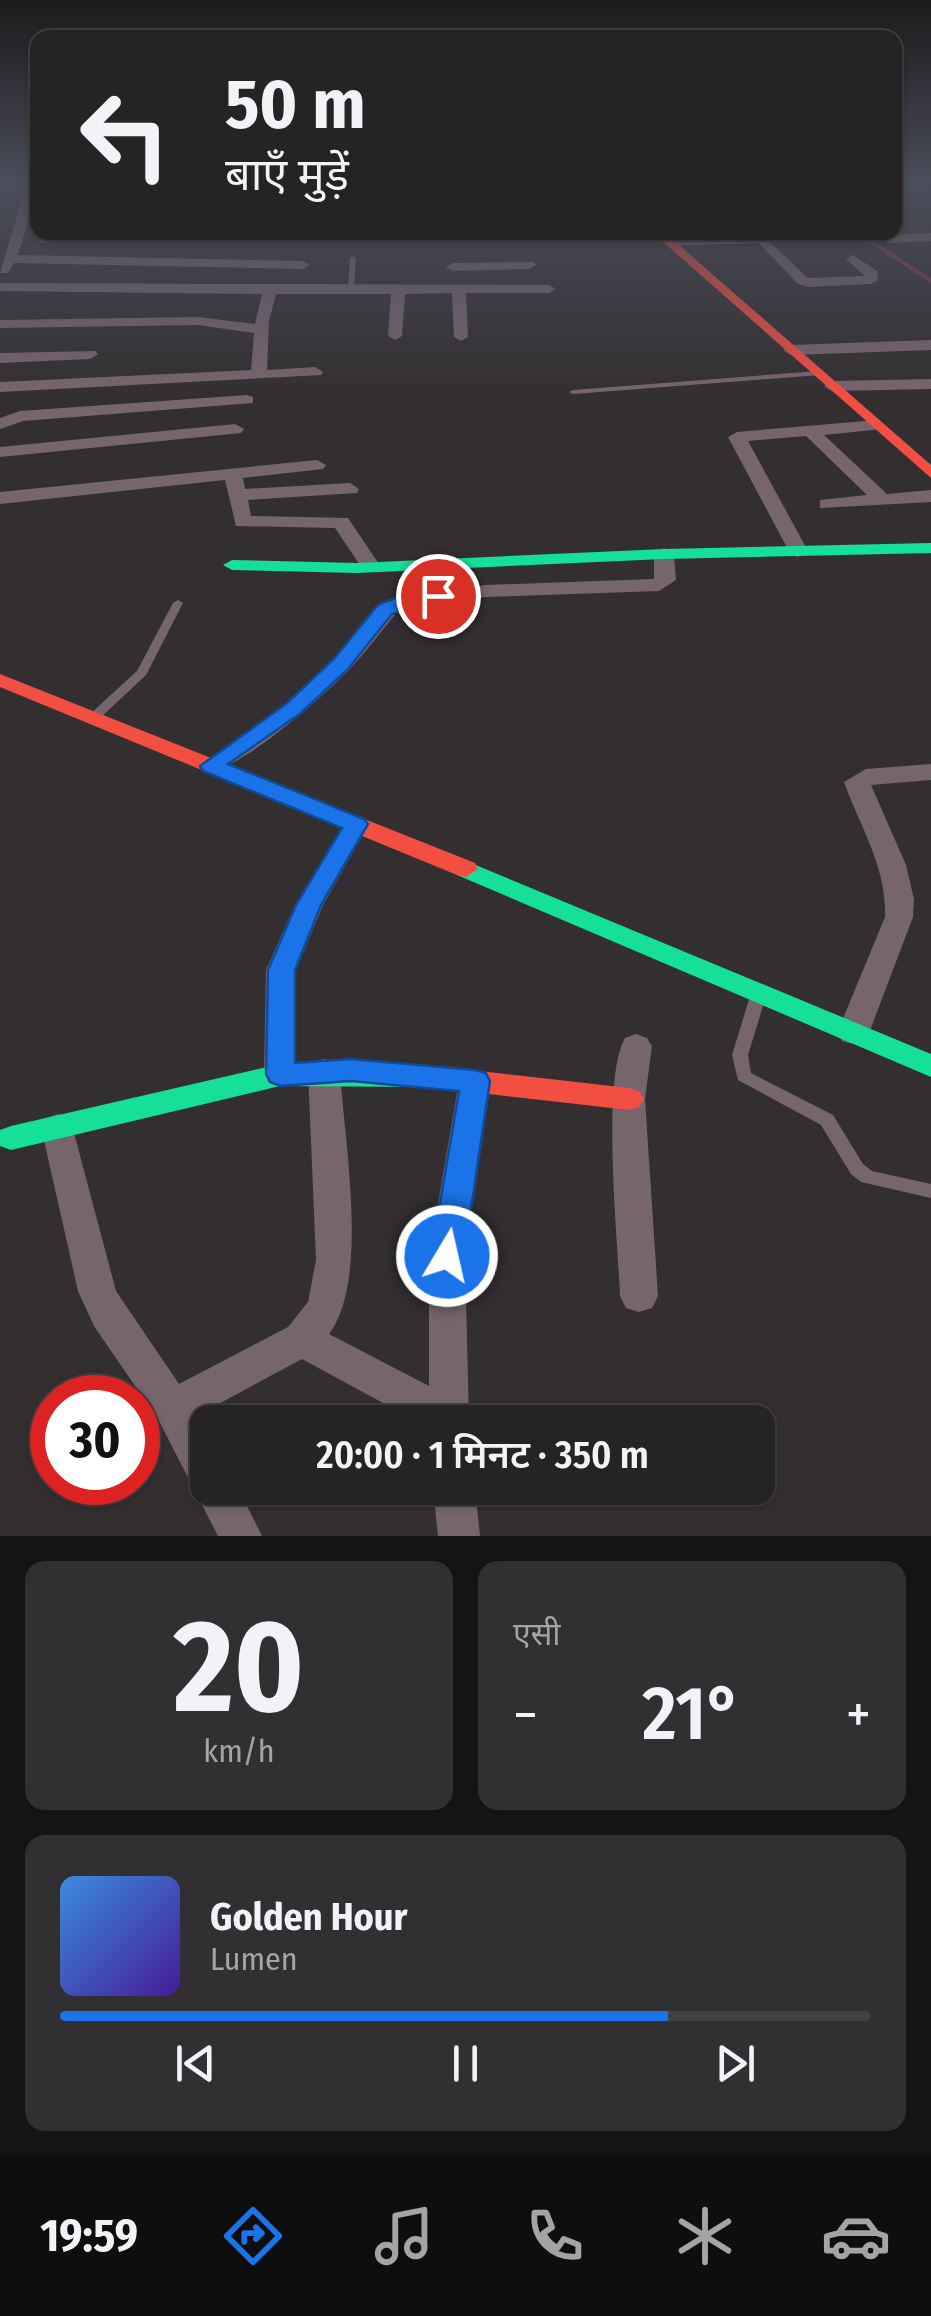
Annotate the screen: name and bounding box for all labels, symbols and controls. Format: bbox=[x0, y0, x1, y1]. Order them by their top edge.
text: 50 m bbox=[225, 63, 366, 147]
icon: left bbox=[60, 70, 190, 200]
text: बाएँ मुड़ें bbox=[225, 148, 349, 202]
pin bbox=[396, 554, 481, 639]
icon: arrive bbox=[411, 569, 466, 624]
position arrow bbox=[395, 1204, 499, 1308]
speed limit sign: 30 bbox=[30, 1375, 160, 1505]
text: 20:00 · 1 मिनट · 350 m bbox=[316, 1432, 649, 1478]
text: 20 bbox=[173, 1589, 305, 1745]
text: एसी bbox=[513, 1615, 561, 1653]
text: 21° bbox=[642, 1669, 742, 1759]
text: − bbox=[513, 1682, 538, 1748]
text: + bbox=[846, 1682, 871, 1748]
text: km/h bbox=[203, 1732, 275, 1770]
text: Golden Hour bbox=[210, 1894, 408, 1940]
text: Lumen bbox=[210, 1940, 298, 1978]
icon: previous bbox=[168, 2036, 223, 2091]
icon: pause bbox=[438, 2036, 493, 2091]
icon: next bbox=[708, 2036, 763, 2091]
icon: directions bbox=[218, 2201, 288, 2271]
icon: music bbox=[369, 2201, 439, 2271]
icon: phone bbox=[520, 2201, 590, 2271]
icon: climate bbox=[670, 2201, 740, 2271]
icon: car bbox=[821, 2201, 891, 2271]
text: 19:59 bbox=[40, 2209, 138, 2263]

